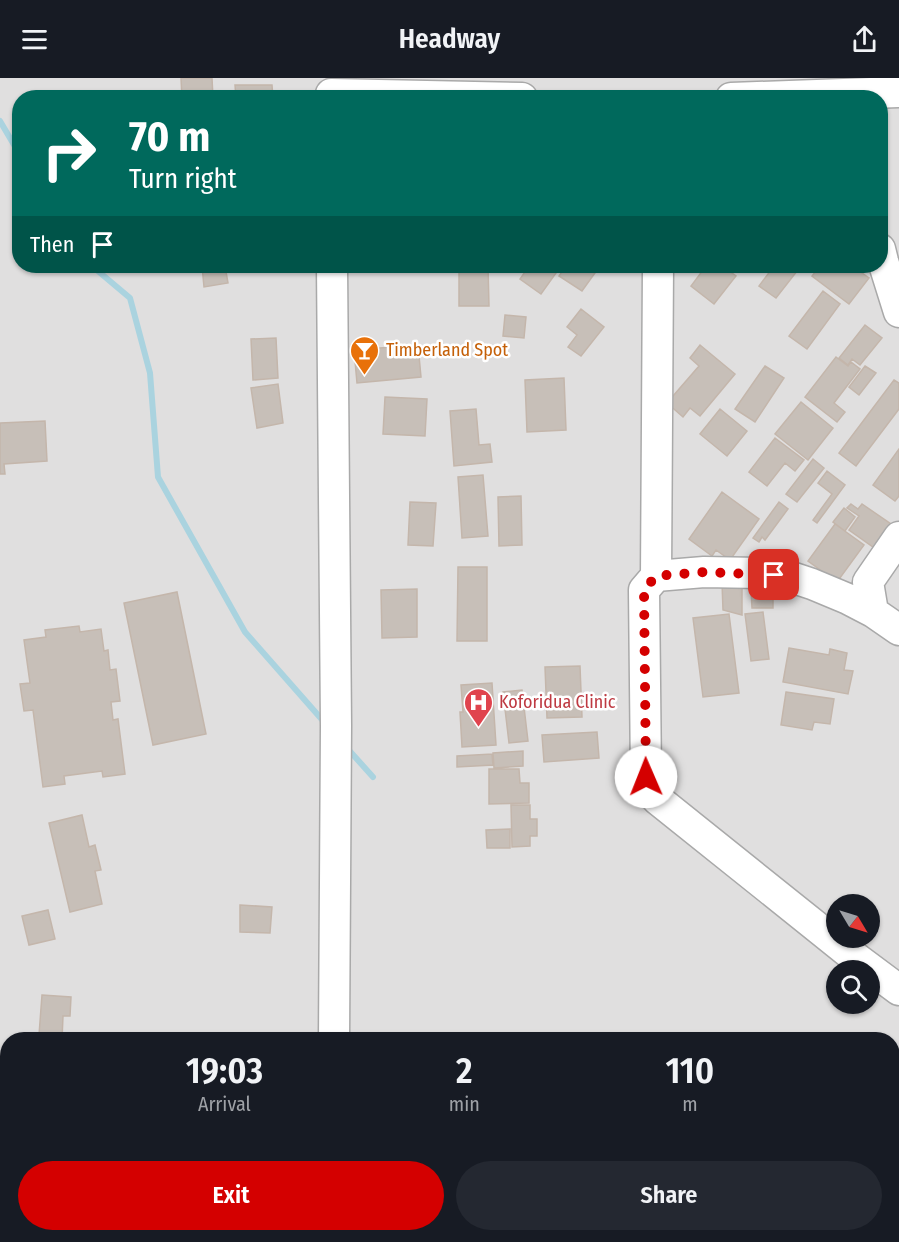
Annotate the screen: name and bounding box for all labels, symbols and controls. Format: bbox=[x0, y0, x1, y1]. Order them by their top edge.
icon: menu bbox=[18, 23, 51, 56]
text: Headway bbox=[399, 23, 500, 55]
icon: share bbox=[848, 23, 881, 56]
text: 70 m bbox=[129, 112, 210, 162]
icon: right bbox=[30, 114, 108, 192]
text: Turn right bbox=[129, 163, 237, 195]
icon: arrive bbox=[86, 228, 119, 261]
text: Then bbox=[30, 231, 74, 258]
bar icon: Timberland Spot bbox=[349, 334, 381, 376]
place label: Timberland Spot bbox=[386, 339, 508, 361]
pin bbox=[748, 549, 799, 600]
icon: arrive bbox=[757, 558, 790, 591]
hospital icon: Koforidua Clinic bbox=[462, 686, 494, 728]
place label: Koforidua Clinic bbox=[499, 691, 616, 713]
position arrow bbox=[614, 745, 678, 809]
north arrow bbox=[826, 894, 880, 948]
map controls bbox=[826, 894, 880, 1014]
button: search bbox=[826, 960, 880, 1014]
text: 19:03 bbox=[186, 1049, 263, 1093]
text: 2 bbox=[456, 1049, 473, 1093]
text: 110 bbox=[666, 1049, 714, 1093]
text: Arrival bbox=[198, 1092, 251, 1116]
text: min bbox=[449, 1092, 480, 1116]
text: m bbox=[682, 1092, 698, 1116]
button: Exit bbox=[18, 1161, 444, 1230]
button: Share bbox=[456, 1161, 882, 1230]

